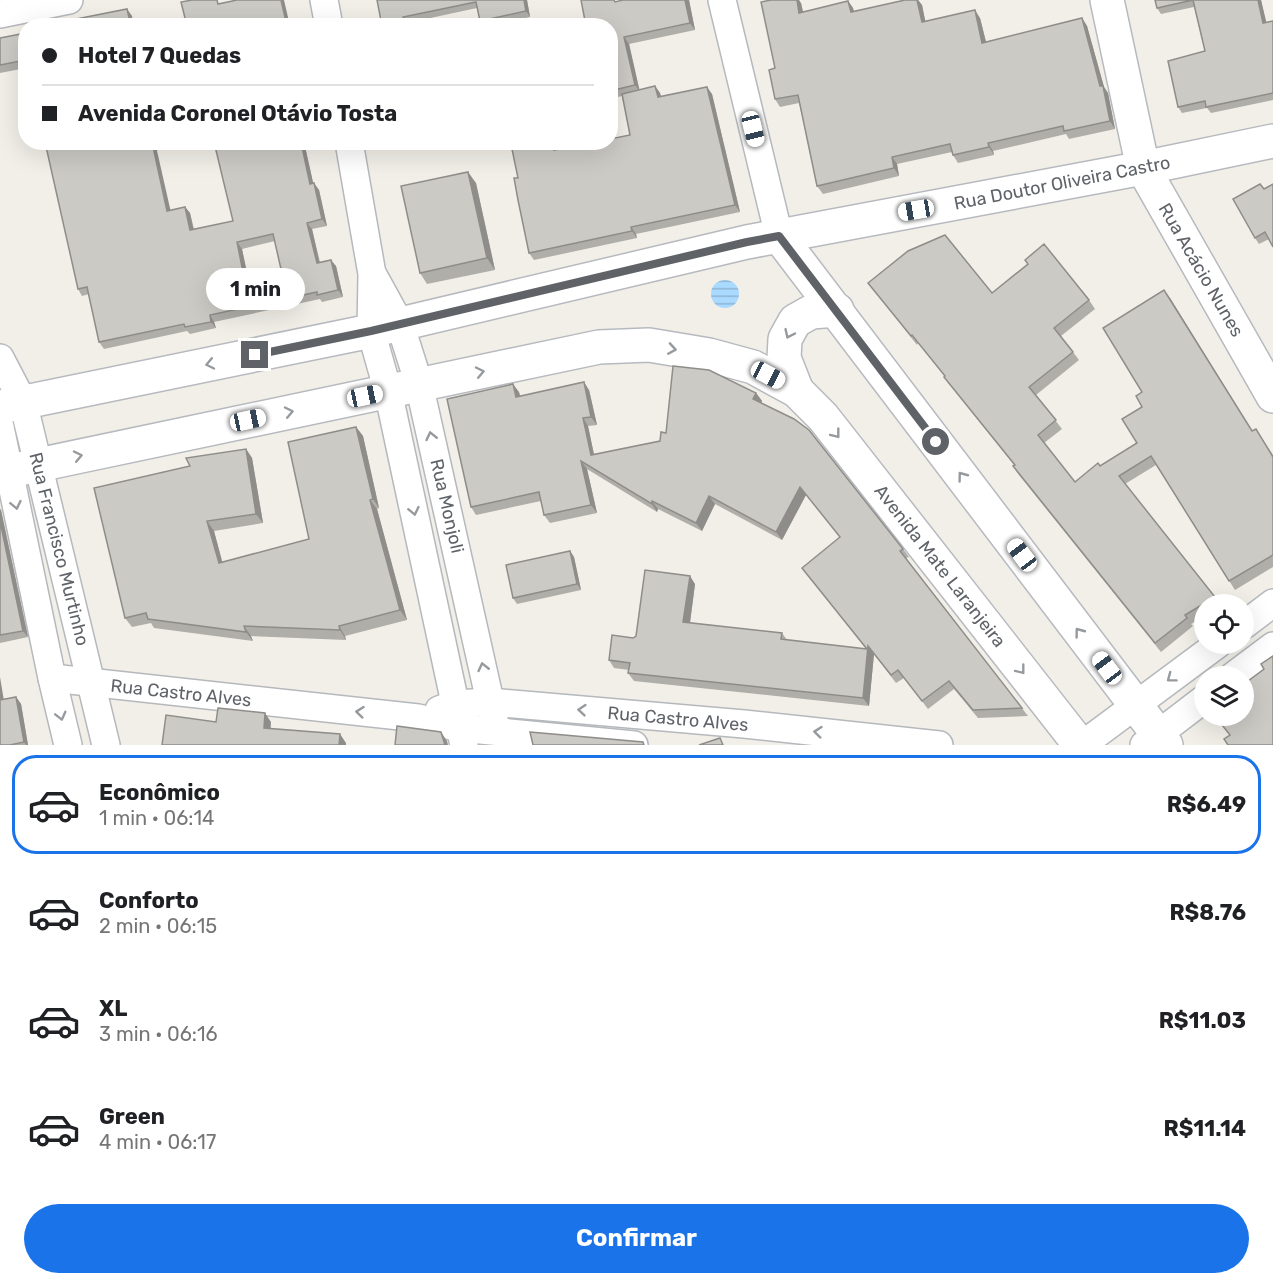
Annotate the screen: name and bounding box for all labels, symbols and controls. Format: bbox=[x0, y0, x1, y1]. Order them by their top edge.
text: Hotel 7 Quedas bbox=[78, 42, 241, 69]
text: Avenida Coronel Otávio Tosta bbox=[78, 100, 397, 127]
car bbox=[740, 109, 766, 149]
street label: Rua Doutor Oliveira Castro bbox=[952, 151, 1172, 215]
car bbox=[897, 198, 935, 222]
street label: Rua Acácio Nunes bbox=[1154, 199, 1248, 341]
callout: 1 min bbox=[206, 268, 304, 310]
text: 1 min bbox=[230, 277, 281, 301]
one-way arrow bbox=[785, 328, 797, 339]
route end bbox=[241, 341, 268, 368]
one-way arrow bbox=[667, 342, 677, 354]
one-way arrow bbox=[206, 357, 216, 370]
car bbox=[748, 359, 788, 391]
one-way arrow bbox=[475, 366, 485, 379]
car bbox=[346, 383, 384, 409]
one-way arrow bbox=[284, 406, 294, 419]
car bbox=[229, 407, 267, 433]
one-way arrow bbox=[829, 427, 840, 438]
route start bbox=[922, 428, 949, 455]
one-way arrow bbox=[425, 431, 438, 441]
street label: Rua Francisco Murtinho bbox=[24, 450, 94, 648]
one-way arrow bbox=[73, 451, 83, 464]
street label: Rua Monjoli bbox=[425, 457, 469, 555]
one-way arrow bbox=[958, 472, 969, 483]
street label: Avenida Mate Laranjeira bbox=[870, 480, 1010, 652]
one-way arrow bbox=[9, 500, 22, 510]
one-way arrow bbox=[407, 505, 420, 515]
car bbox=[1004, 535, 1040, 575]
map controls bbox=[1194, 594, 1254, 726]
button: locate bbox=[1194, 594, 1254, 654]
one-way arrow bbox=[1076, 627, 1087, 638]
car bbox=[1089, 648, 1125, 688]
one-way arrow bbox=[477, 662, 490, 672]
one-way arrow bbox=[1014, 663, 1025, 674]
button: layers bbox=[1194, 666, 1254, 726]
one-way arrow bbox=[1167, 671, 1178, 682]
street label: Rua Castro Alves bbox=[110, 675, 252, 711]
street label: Rua Castro Alves bbox=[607, 702, 749, 736]
one-way arrow bbox=[577, 704, 586, 717]
one-way arrow bbox=[356, 706, 365, 719]
one-way arrow bbox=[54, 711, 67, 721]
one-way arrow bbox=[813, 726, 822, 739]
icon: car bbox=[27, 778, 81, 832]
text: Econômico bbox=[99, 779, 220, 806]
text: R$6.49 bbox=[1167, 791, 1246, 818]
text: 1 min · 06:14 bbox=[99, 806, 214, 830]
icon: car bbox=[27, 886, 81, 940]
text: Conforto bbox=[99, 887, 199, 914]
text: R$8.76 bbox=[1169, 899, 1246, 926]
text: 2 min · 06:15 bbox=[99, 914, 217, 938]
icon: car bbox=[27, 994, 81, 1048]
text: XL bbox=[99, 995, 127, 1022]
text: R$11.03 bbox=[1159, 1007, 1246, 1034]
text: 3 min · 06:16 bbox=[99, 1022, 218, 1046]
icon: car bbox=[27, 1102, 81, 1156]
text: Green bbox=[99, 1103, 165, 1130]
text: R$11.14 bbox=[1163, 1115, 1246, 1142]
text: 4 min · 06:17 bbox=[99, 1130, 216, 1154]
button: Confirmar bbox=[24, 1204, 1249, 1273]

